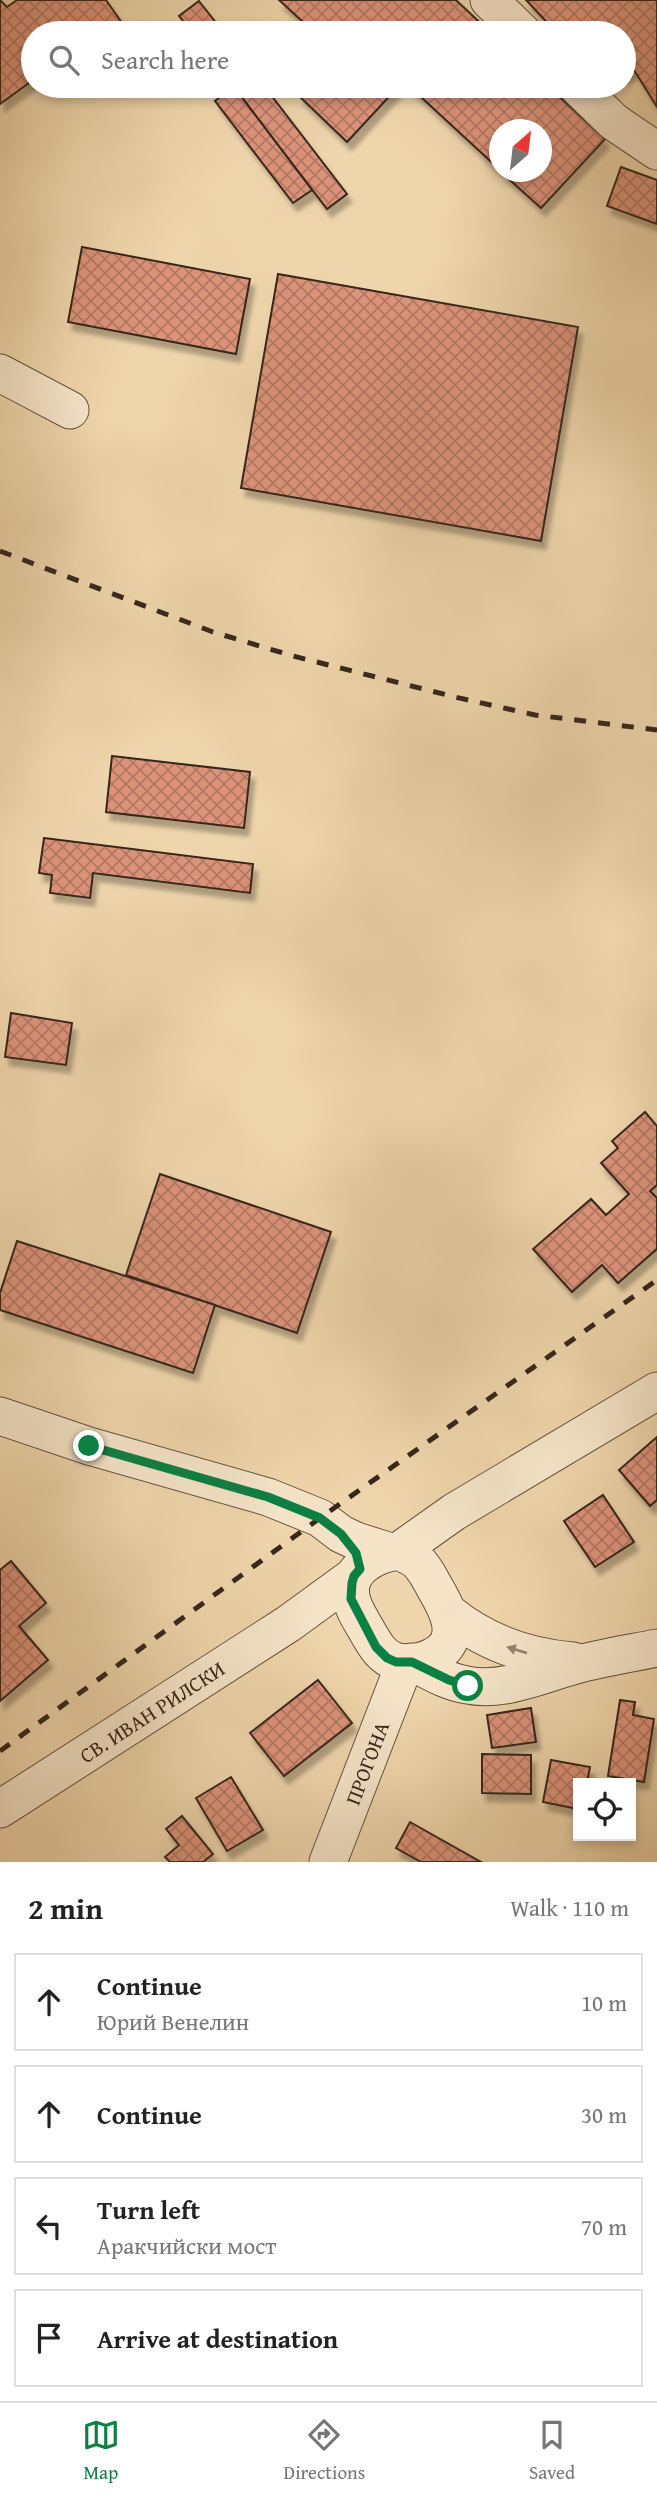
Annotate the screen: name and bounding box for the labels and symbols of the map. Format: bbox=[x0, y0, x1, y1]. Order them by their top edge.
north arrow bbox=[489, 119, 552, 182]
route end bbox=[73, 1430, 104, 1461]
one-way arrow bbox=[506, 1645, 527, 1655]
street label: СВ. ИВАН РИЛСКИ bbox=[73, 1653, 231, 1771]
route start bbox=[452, 1670, 483, 1701]
street label: ПРОГОНА bbox=[337, 1717, 397, 1809]

